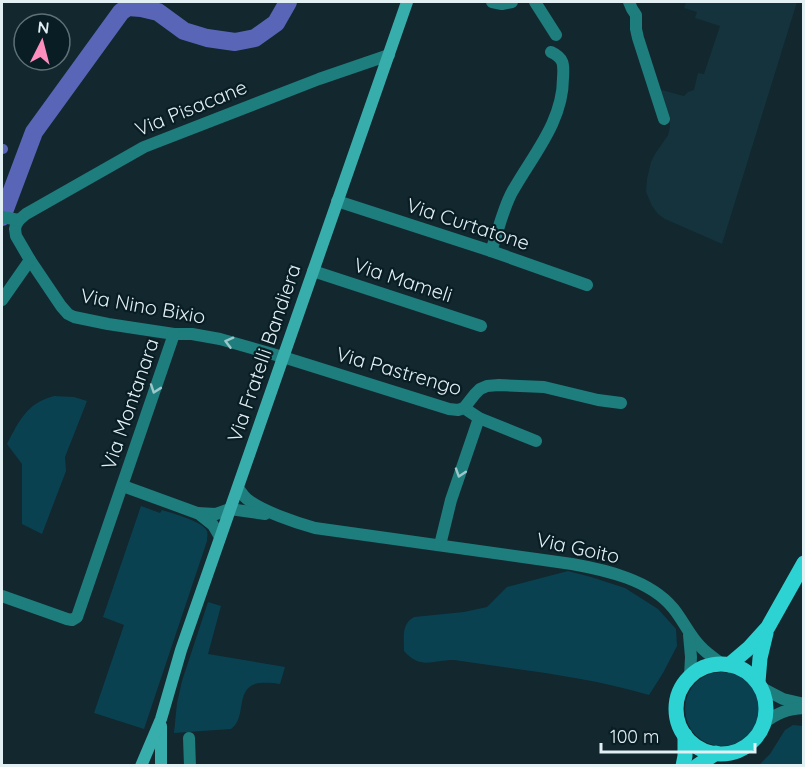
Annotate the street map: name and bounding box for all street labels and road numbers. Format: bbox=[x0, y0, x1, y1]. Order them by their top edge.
street label: Via Pisacane bbox=[131, 74, 250, 141]
street label: Via Curtatone bbox=[404, 192, 533, 255]
street label: Via Mameli bbox=[351, 252, 456, 307]
street label: Via Fratelli Bandiera bbox=[221, 260, 306, 445]
street label: Via Nino Bixio bbox=[79, 282, 208, 329]
street label: Via Montanara bbox=[95, 335, 164, 473]
street label: Via Pastrengo bbox=[333, 341, 465, 400]
street label: Via Goito bbox=[534, 527, 622, 568]

